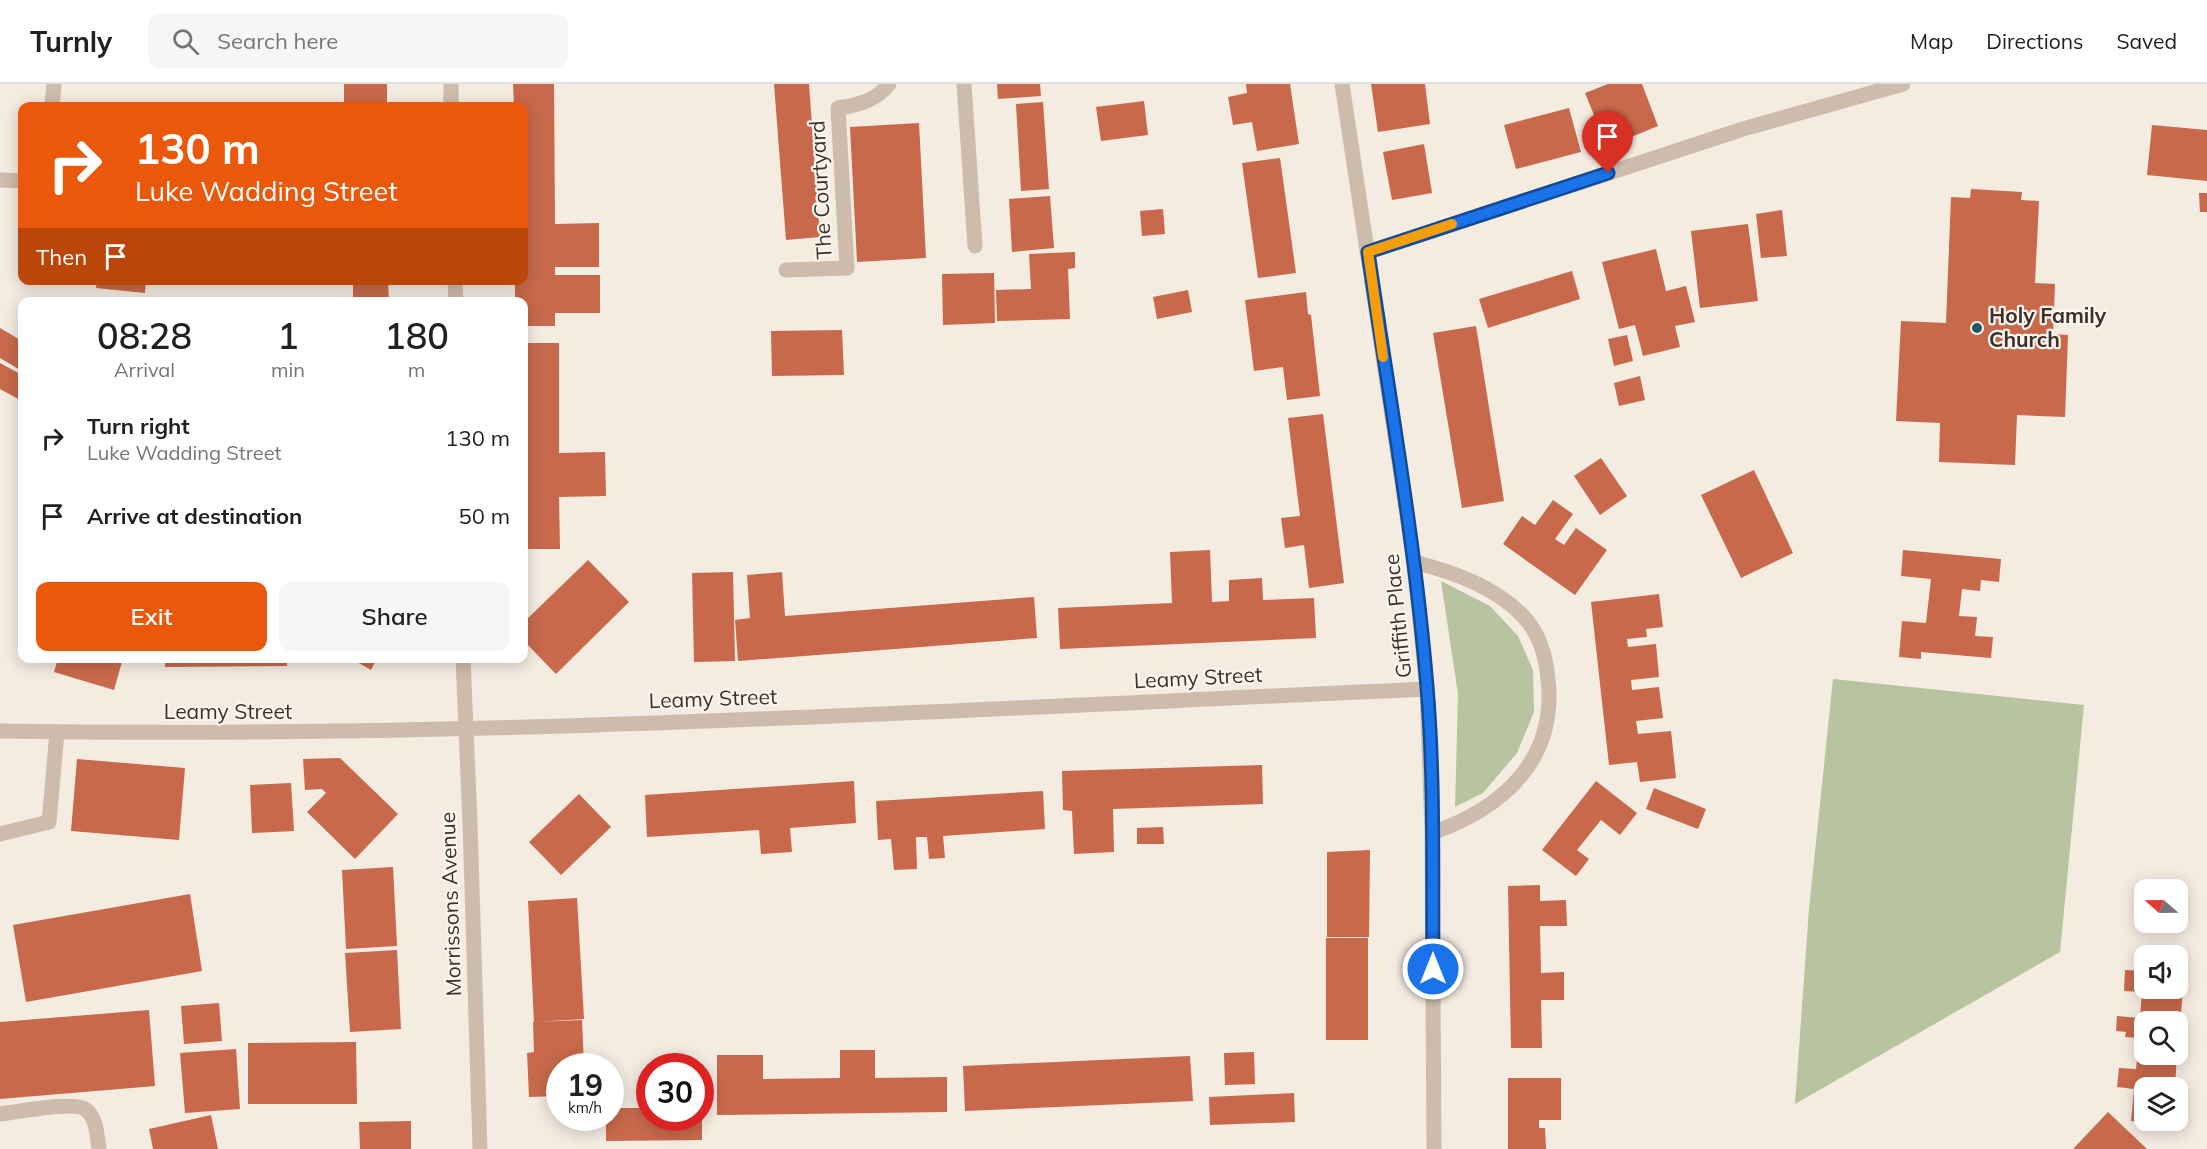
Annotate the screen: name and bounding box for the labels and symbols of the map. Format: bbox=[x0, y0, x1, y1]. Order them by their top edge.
pin bbox=[1582, 111, 1633, 173]
street label: The Courtyard bbox=[803, 120, 837, 260]
place label: Holy Family Church bbox=[1989, 302, 2107, 352]
marker: Holy Family Church bbox=[1970, 321, 1984, 335]
street label: Griffith Place bbox=[1378, 553, 1416, 680]
street label: Leamy Street bbox=[1133, 661, 1263, 693]
street label: Leamy Street bbox=[648, 683, 778, 713]
street label: Leamy Street bbox=[164, 698, 292, 724]
street label: Morrissons Avenue bbox=[434, 811, 466, 997]
north arrow bbox=[2134, 879, 2188, 933]
position arrow bbox=[1401, 937, 1465, 1001]
speed limit sign: 30 bbox=[636, 1053, 714, 1131]

